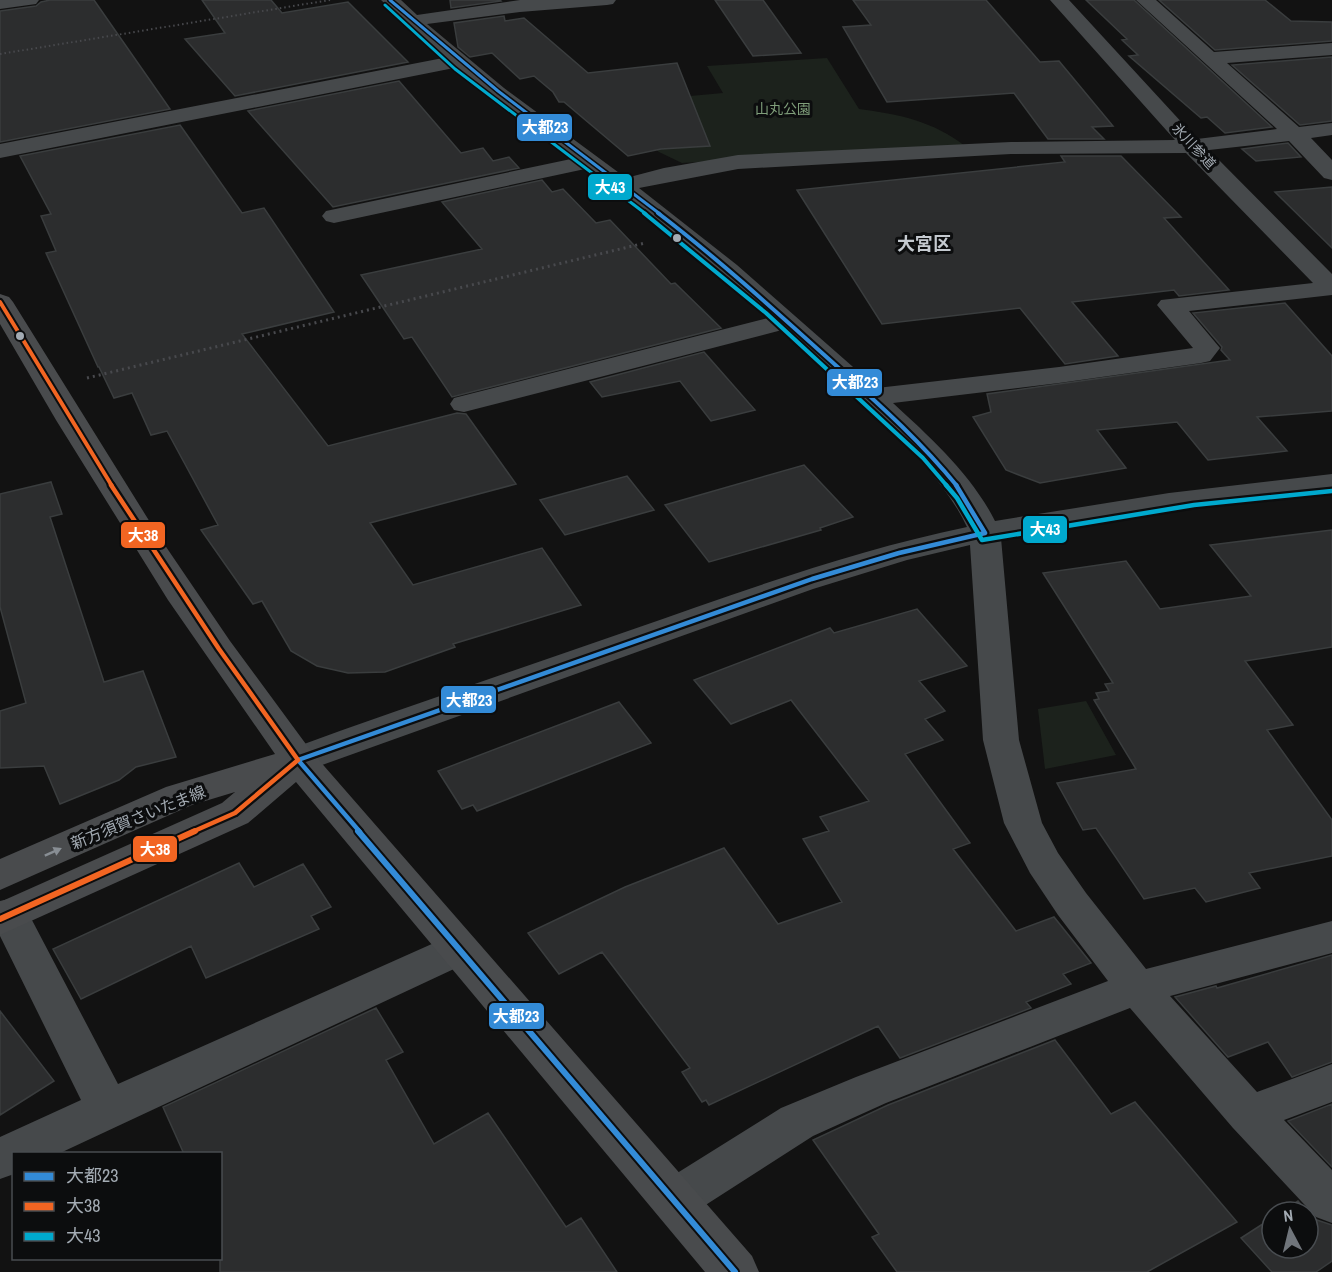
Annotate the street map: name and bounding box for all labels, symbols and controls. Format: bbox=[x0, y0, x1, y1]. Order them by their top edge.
park label: 山丸公園 bbox=[755, 100, 811, 118]
line badge: 大都23 bbox=[516, 113, 573, 142]
text: 大都23 bbox=[522, 116, 568, 138]
street label: 氷川参道 bbox=[1168, 119, 1220, 173]
line badge: 大43 bbox=[587, 173, 633, 201]
text: 大43 bbox=[595, 176, 625, 198]
district label: 大宮区 bbox=[897, 231, 951, 256]
unlabelled marker bbox=[671, 232, 683, 244]
unlabelled marker bbox=[14, 330, 26, 342]
line badge: 大都23 bbox=[826, 368, 883, 397]
text: 大都23 bbox=[832, 371, 878, 393]
line badge: 大43 bbox=[1022, 515, 1068, 544]
text: 大43 bbox=[1030, 518, 1060, 540]
line badge: 大38 bbox=[120, 521, 166, 549]
text: 大38 bbox=[128, 524, 158, 546]
line badge: 大都23 bbox=[440, 685, 497, 714]
text: 大都23 bbox=[446, 689, 492, 711]
street label: 新方須賀さいたま線 bbox=[67, 780, 209, 854]
line badge: 大38 bbox=[132, 835, 178, 863]
text: 大38 bbox=[140, 838, 170, 860]
one-way arrow bbox=[45, 847, 62, 856]
line badge: 大都23 bbox=[488, 1002, 545, 1030]
text: 大都23 bbox=[493, 1005, 539, 1027]
legend bbox=[12, 1152, 222, 1260]
text: 大都23 bbox=[66, 1163, 118, 1188]
text: 大38 bbox=[66, 1193, 100, 1218]
north arrow bbox=[1260, 1200, 1320, 1260]
text: N bbox=[1282, 1204, 1294, 1227]
text: 大43 bbox=[66, 1223, 100, 1248]

